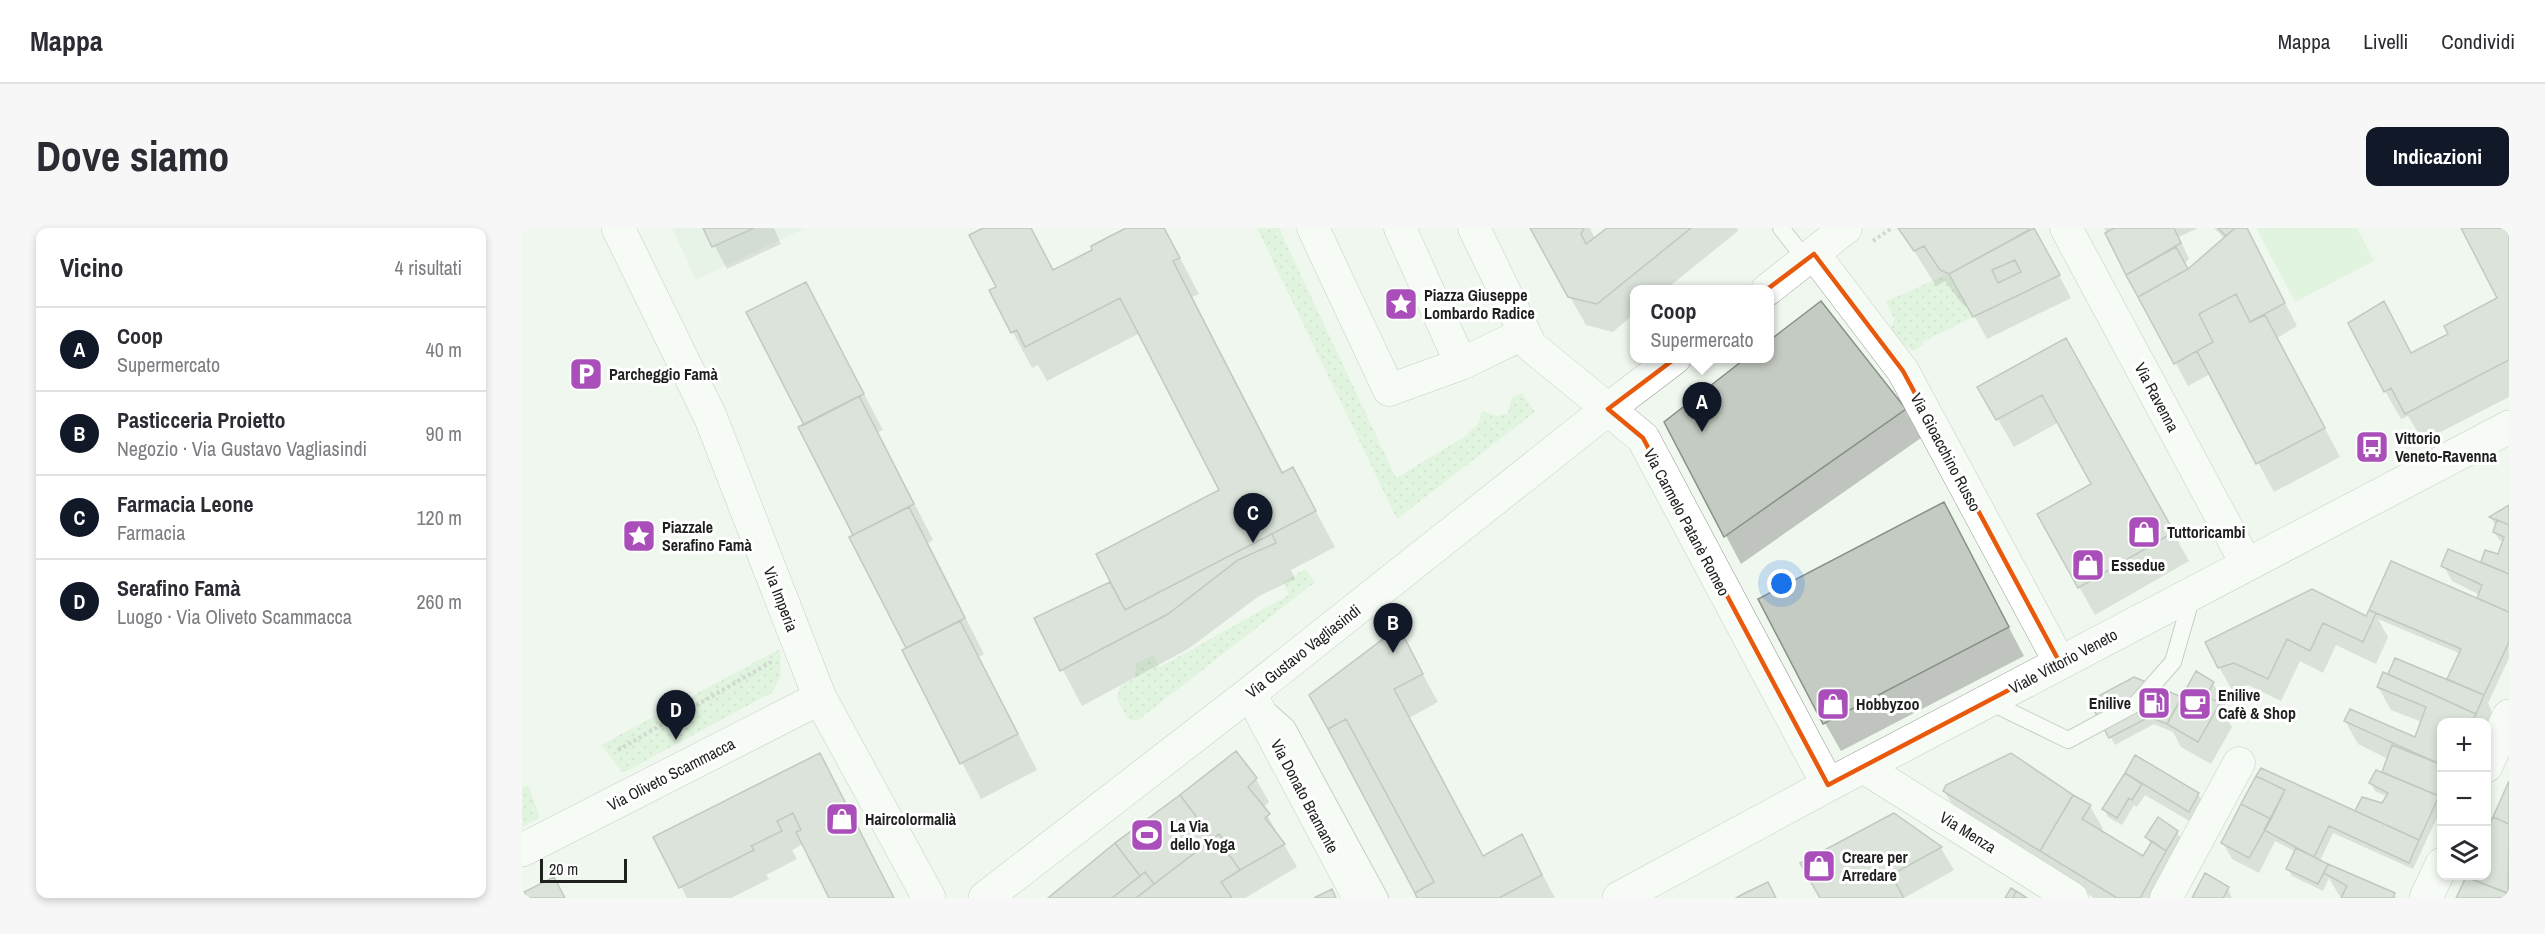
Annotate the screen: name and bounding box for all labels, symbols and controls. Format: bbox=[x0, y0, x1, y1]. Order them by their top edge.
text: Mappa bbox=[30, 22, 103, 60]
text: Mappa bbox=[2278, 27, 2330, 56]
text: Livelli bbox=[2363, 27, 2408, 56]
text: Condividi bbox=[2441, 27, 2515, 56]
button: Indicazioni bbox=[2366, 127, 2509, 186]
text: Dove siamo bbox=[36, 128, 229, 184]
text: Vicino bbox=[60, 250, 124, 285]
text: 4 risultati bbox=[395, 254, 462, 281]
place label: Piazza Giuseppe Lombardo Radice bbox=[1424, 284, 1535, 324]
popup bbox=[1630, 285, 1774, 363]
place icon: Piazza Giuseppe Lombardo Radice bbox=[1383, 286, 1419, 322]
text: Coop bbox=[1651, 296, 1697, 326]
text: Coop bbox=[117, 321, 163, 351]
text: Supermercato bbox=[1651, 326, 1754, 353]
text: A bbox=[74, 336, 85, 363]
text: 40 m bbox=[426, 336, 462, 363]
text: Supermercato bbox=[117, 351, 220, 378]
parking icon: Parcheggio Famà bbox=[568, 356, 604, 392]
street label: Via Ravenna bbox=[2130, 358, 2185, 436]
place label: Parcheggio Famà bbox=[609, 363, 718, 385]
pin: A bbox=[1682, 382, 1722, 432]
street label: Via Gioacchino Russo bbox=[1906, 389, 1986, 515]
text: Pasticceria Proietto bbox=[117, 405, 285, 435]
text: B bbox=[74, 420, 85, 447]
text: 90 m bbox=[426, 420, 462, 447]
place label: Vittorio Veneto-Ravenna bbox=[2395, 427, 2498, 467]
bus stop icon: Vittorio Veneto-Ravenna bbox=[2354, 429, 2390, 465]
text: Negozio · Via Gustavo Vagliasindi bbox=[117, 435, 367, 462]
street label: Via Carmelo Patanè Romeo bbox=[1639, 444, 1735, 600]
text: Farmacia Leone bbox=[117, 489, 254, 519]
pin: C bbox=[1234, 494, 1272, 543]
text: C bbox=[74, 504, 85, 531]
text: 120 m bbox=[416, 504, 462, 531]
shop icon: Tuttoricambi bbox=[2126, 514, 2162, 550]
place label: Piazzale Serafino Famà bbox=[662, 516, 752, 556]
place icon: Piazzale Serafino Famà bbox=[621, 518, 657, 554]
text: Farmacia bbox=[117, 519, 185, 546]
place label: Tuttoricambi bbox=[2167, 521, 2246, 543]
shop icon: Essedue bbox=[2070, 547, 2106, 583]
place label: Essedue bbox=[2111, 554, 2165, 576]
street label: Via Imperia bbox=[759, 563, 804, 635]
your location bbox=[1767, 569, 1796, 598]
text: Serafino Famà bbox=[117, 573, 240, 603]
text: D bbox=[74, 588, 85, 615]
text: 260 m bbox=[416, 588, 462, 615]
street label: Via Gustavo Vagliasindi bbox=[1241, 599, 1365, 703]
text: Luogo · Via Oliveto Scammacca bbox=[117, 603, 352, 630]
pin: B bbox=[1374, 604, 1412, 653]
street label: Viale Vittorio Veneto bbox=[2005, 623, 2121, 699]
place label: Enilive Cafè & Shop bbox=[2218, 684, 2296, 724]
fuel station icon: Enilive bbox=[2136, 685, 2172, 721]
shop icon: Hobbyzoo bbox=[1815, 686, 1851, 722]
cafe icon: Enilive Cafè & Shop bbox=[2177, 686, 2213, 722]
pin: D bbox=[656, 690, 696, 740]
place label: Enilive bbox=[2089, 692, 2131, 714]
place label: Hobbyzoo bbox=[1856, 693, 1919, 715]
map controls bbox=[2437, 718, 2491, 880]
button: + bbox=[2437, 718, 2491, 772]
street label: Via Oliveto Scammacca bbox=[603, 732, 739, 816]
street label: Via Donato Bramante bbox=[1266, 735, 1344, 857]
button: − bbox=[2437, 772, 2491, 826]
shop icon: Haircolormalià bbox=[824, 801, 860, 837]
street label: Via Menza bbox=[1936, 806, 2001, 858]
place label: Haircolormalià bbox=[865, 808, 957, 830]
place label: La Via dello Yoga bbox=[1170, 815, 1236, 855]
sports icon: La Via dello Yoga bbox=[1129, 817, 1165, 853]
button: layers bbox=[2437, 826, 2491, 880]
place label: Creare per Arredare bbox=[1842, 846, 1909, 886]
shop icon: Creare per Arredare bbox=[1801, 848, 1837, 884]
scale bar bbox=[540, 856, 627, 884]
text: 20 m bbox=[549, 858, 578, 880]

